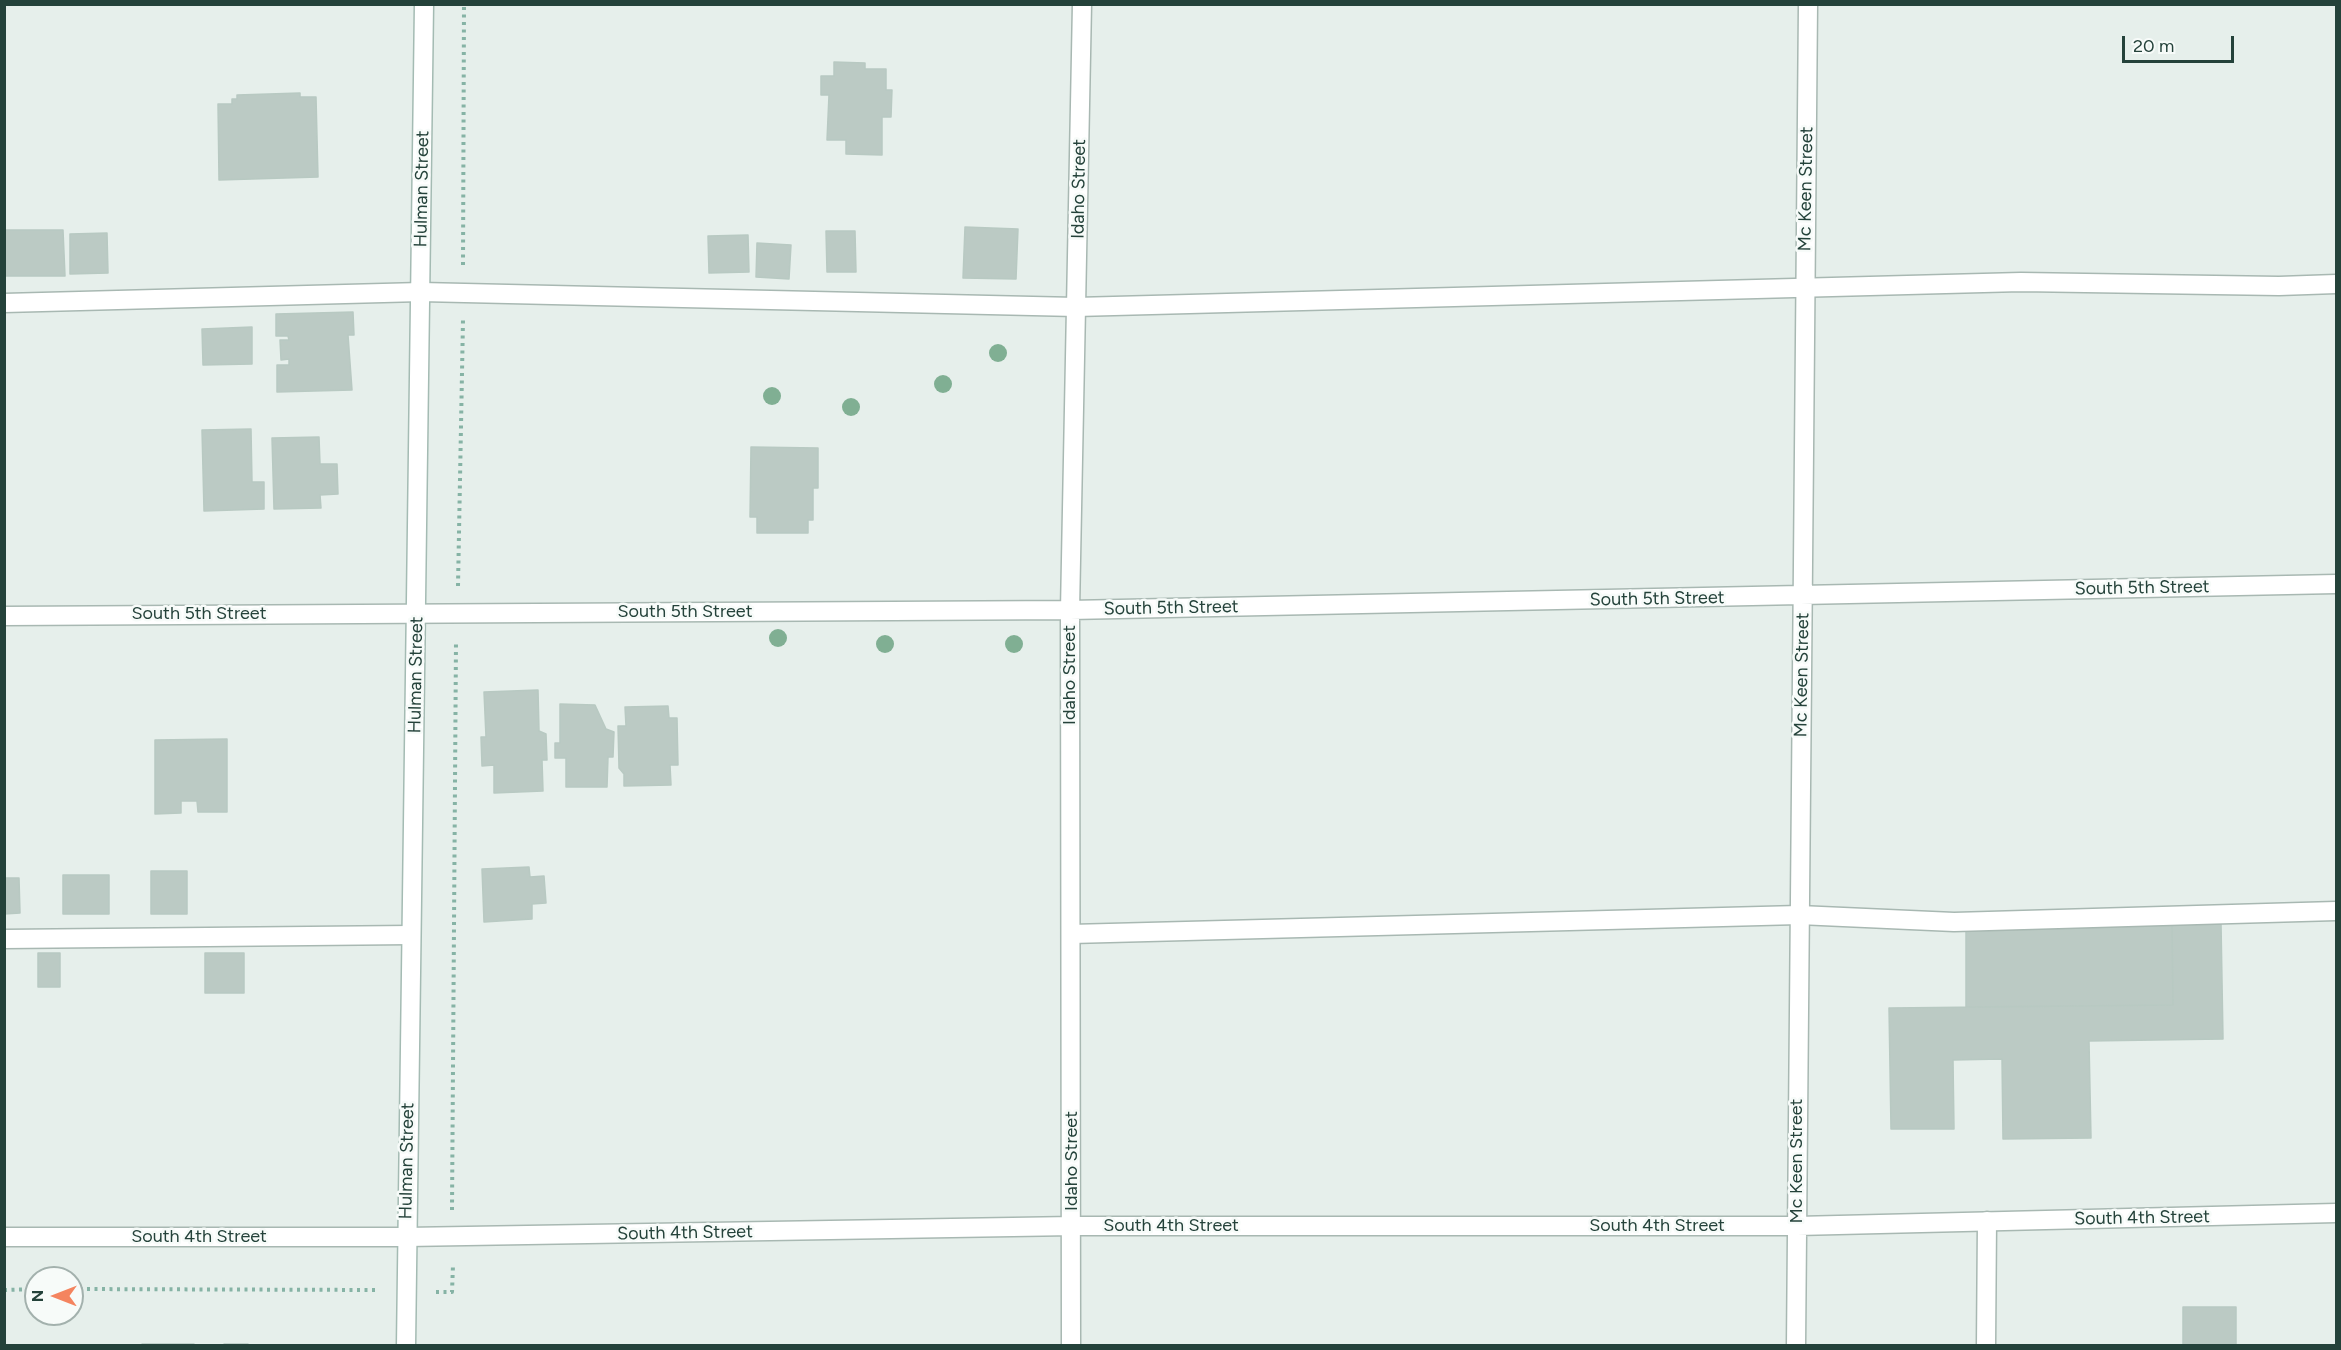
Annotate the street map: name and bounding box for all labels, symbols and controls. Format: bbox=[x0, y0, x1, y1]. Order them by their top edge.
scale bar bbox=[2125, 24, 2238, 62]
text: 20 m bbox=[2133, 35, 2174, 57]
street label: Mc Keen Street bbox=[1794, 126, 1818, 252]
street label: Hulman Street bbox=[410, 130, 434, 248]
street label: Idaho Street bbox=[1067, 139, 1091, 239]
street label: South 5th Street bbox=[2074, 576, 2210, 600]
street label: South 5th Street bbox=[1589, 587, 1725, 611]
street label: South 5th Street bbox=[1103, 596, 1239, 620]
street label: South 5th Street bbox=[618, 601, 752, 623]
street label: South 5th Street bbox=[132, 603, 266, 625]
street label: Mc Keen Street bbox=[1790, 612, 1814, 738]
street label: Hulman Street bbox=[404, 616, 428, 734]
street label: Idaho Street bbox=[1059, 625, 1081, 725]
street label: Mc Keen Street bbox=[1786, 1099, 1808, 1223]
street label: Hulman Street bbox=[395, 1102, 419, 1220]
street label: Idaho Street bbox=[1061, 1111, 1083, 1211]
street label: South 4th Street bbox=[2074, 1206, 2210, 1230]
street label: South 4th Street bbox=[1103, 1215, 1239, 1237]
street label: South 4th Street bbox=[1589, 1215, 1725, 1237]
street label: South 4th Street bbox=[617, 1221, 753, 1245]
street label: South 4th Street bbox=[131, 1226, 267, 1248]
north arrow bbox=[24, 1266, 84, 1326]
text: N bbox=[28, 1290, 47, 1302]

